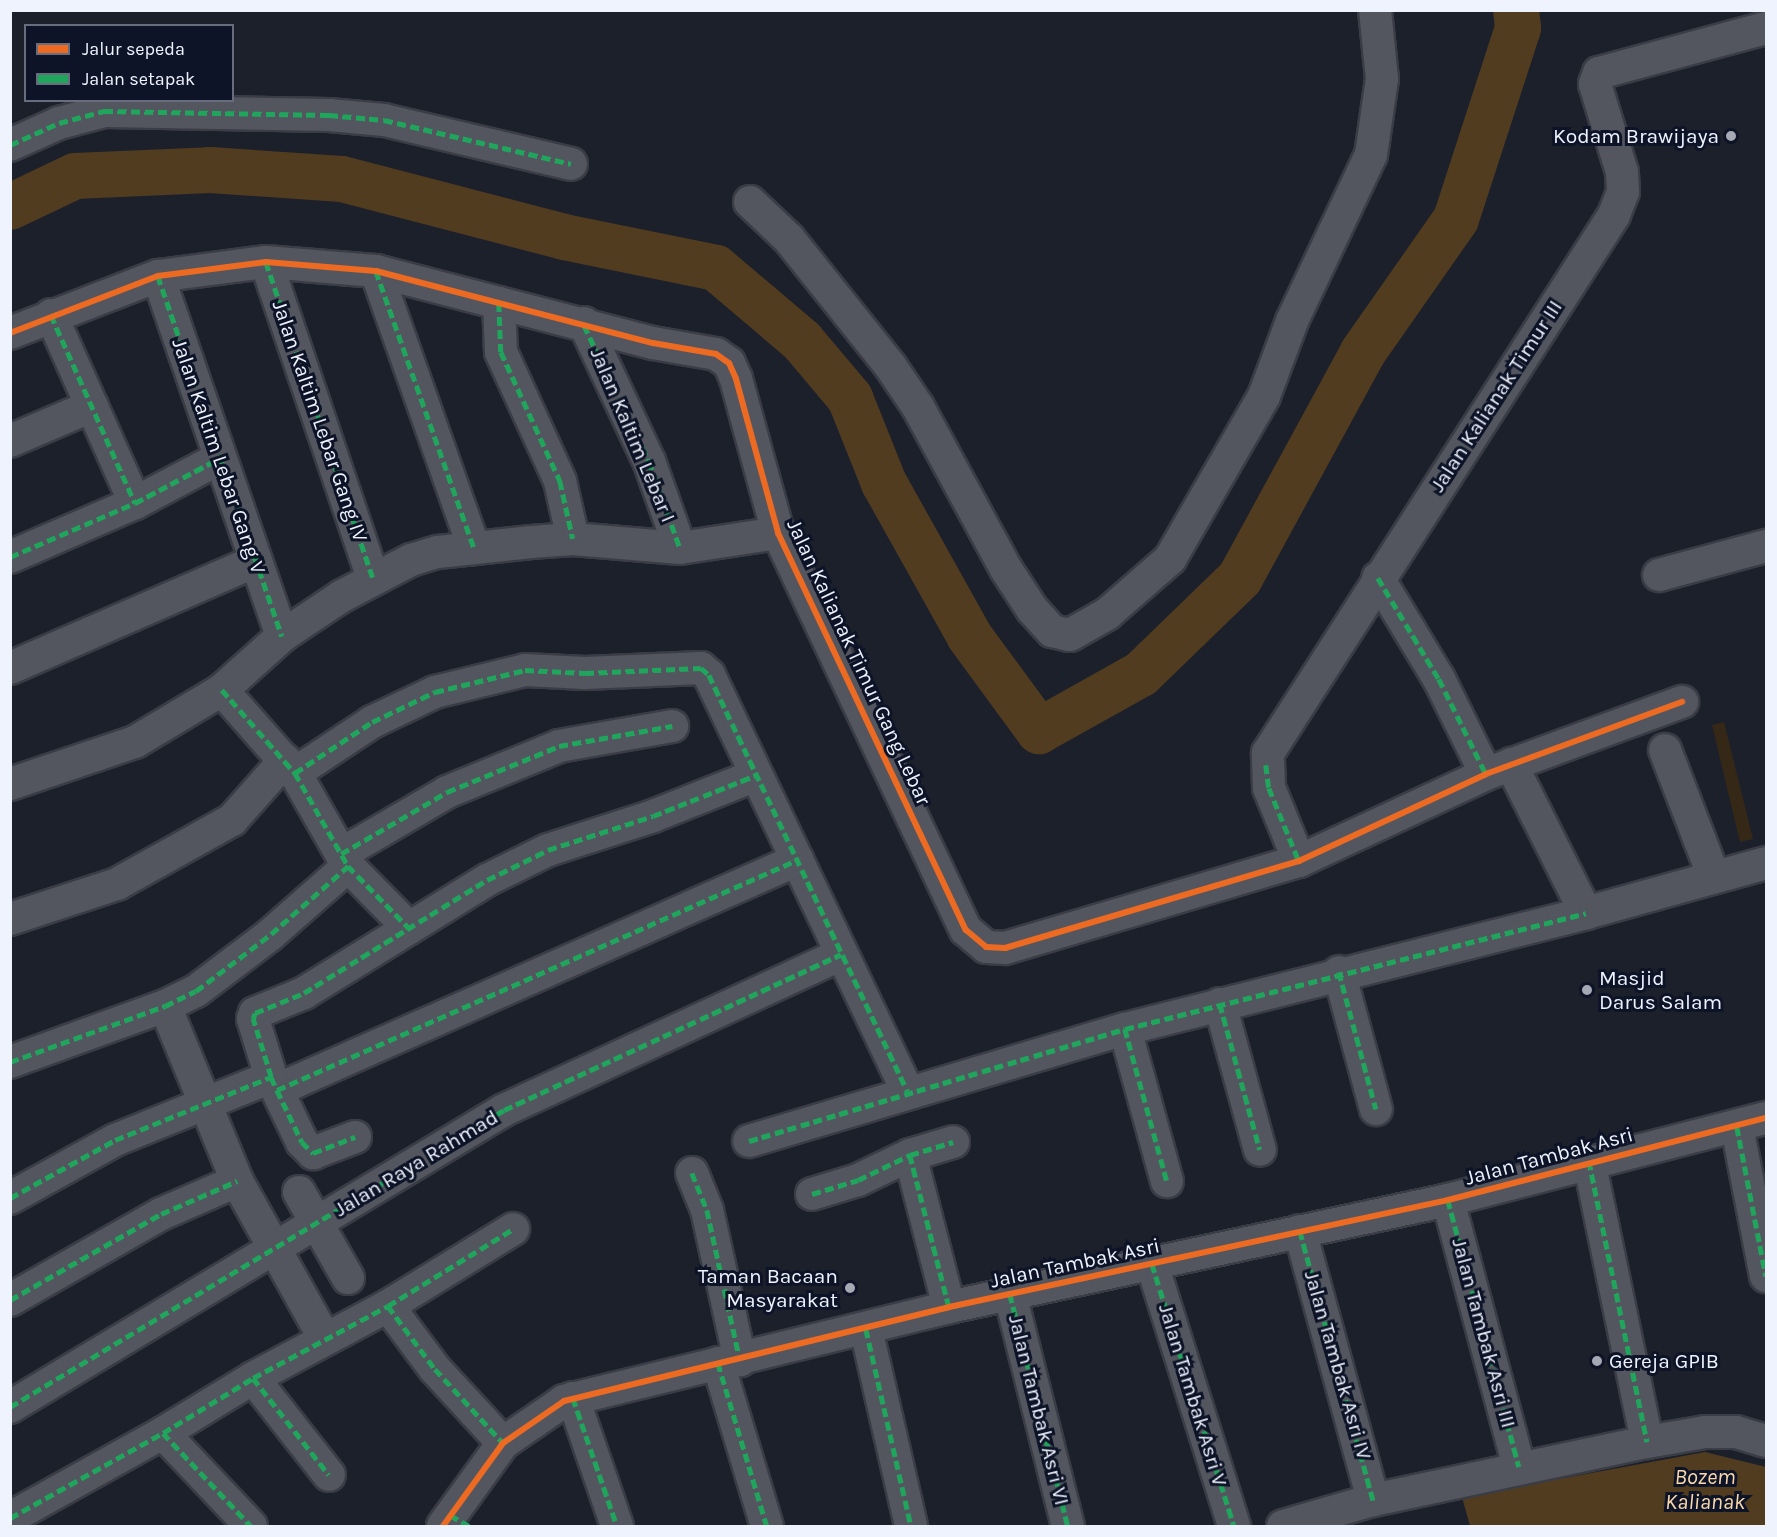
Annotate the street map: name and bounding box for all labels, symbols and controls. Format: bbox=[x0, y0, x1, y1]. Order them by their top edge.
legend bbox=[24, 24, 234, 102]
text: Jalur sepeda bbox=[82, 38, 185, 60]
text: Jalan setapak bbox=[82, 68, 195, 90]
place label: Kodam Brawijaya bbox=[1553, 123, 1719, 149]
marker: Kodam Brawijaya bbox=[1724, 129, 1738, 143]
street label: Jalan Kalianak Timur III bbox=[1425, 295, 1567, 497]
street label: Jalan Kaltim Lebar Gang IV bbox=[267, 297, 373, 545]
street label: Jalan Kaltim Lebar Gang V bbox=[167, 335, 271, 577]
street label: Jalan Kaltim Lebar I bbox=[585, 344, 681, 526]
street label: Jalan Kalianak Timur Gang Lebar bbox=[782, 515, 936, 809]
place label: Masjid Darus Salam bbox=[1599, 965, 1722, 1015]
marker: Masjid Darus Salam bbox=[1580, 983, 1594, 997]
street label: Jalan Raya Rahmad bbox=[330, 1104, 502, 1222]
street label: Jalan Tambak Asri bbox=[1462, 1121, 1636, 1191]
street label: Jalan Tambak Asri bbox=[988, 1233, 1162, 1293]
street label: Jalan Tambak Asri III bbox=[1447, 1235, 1521, 1431]
place label: Taman Bacaan Masyarakat bbox=[698, 1263, 838, 1313]
street label: Jalan Tambak Asri IV bbox=[1299, 1268, 1377, 1462]
marker: Taman Bacaan Masyarakat bbox=[843, 1281, 857, 1295]
street label: Jalan Tambak Asri V bbox=[1153, 1301, 1233, 1489]
street label: Jalan Tambak Asri VI bbox=[1003, 1312, 1075, 1508]
place label: Gereja GPIB bbox=[1609, 1348, 1719, 1374]
marker: Gereja GPIB bbox=[1590, 1354, 1604, 1368]
water label: Bozem Kalianak bbox=[1665, 1464, 1745, 1516]

